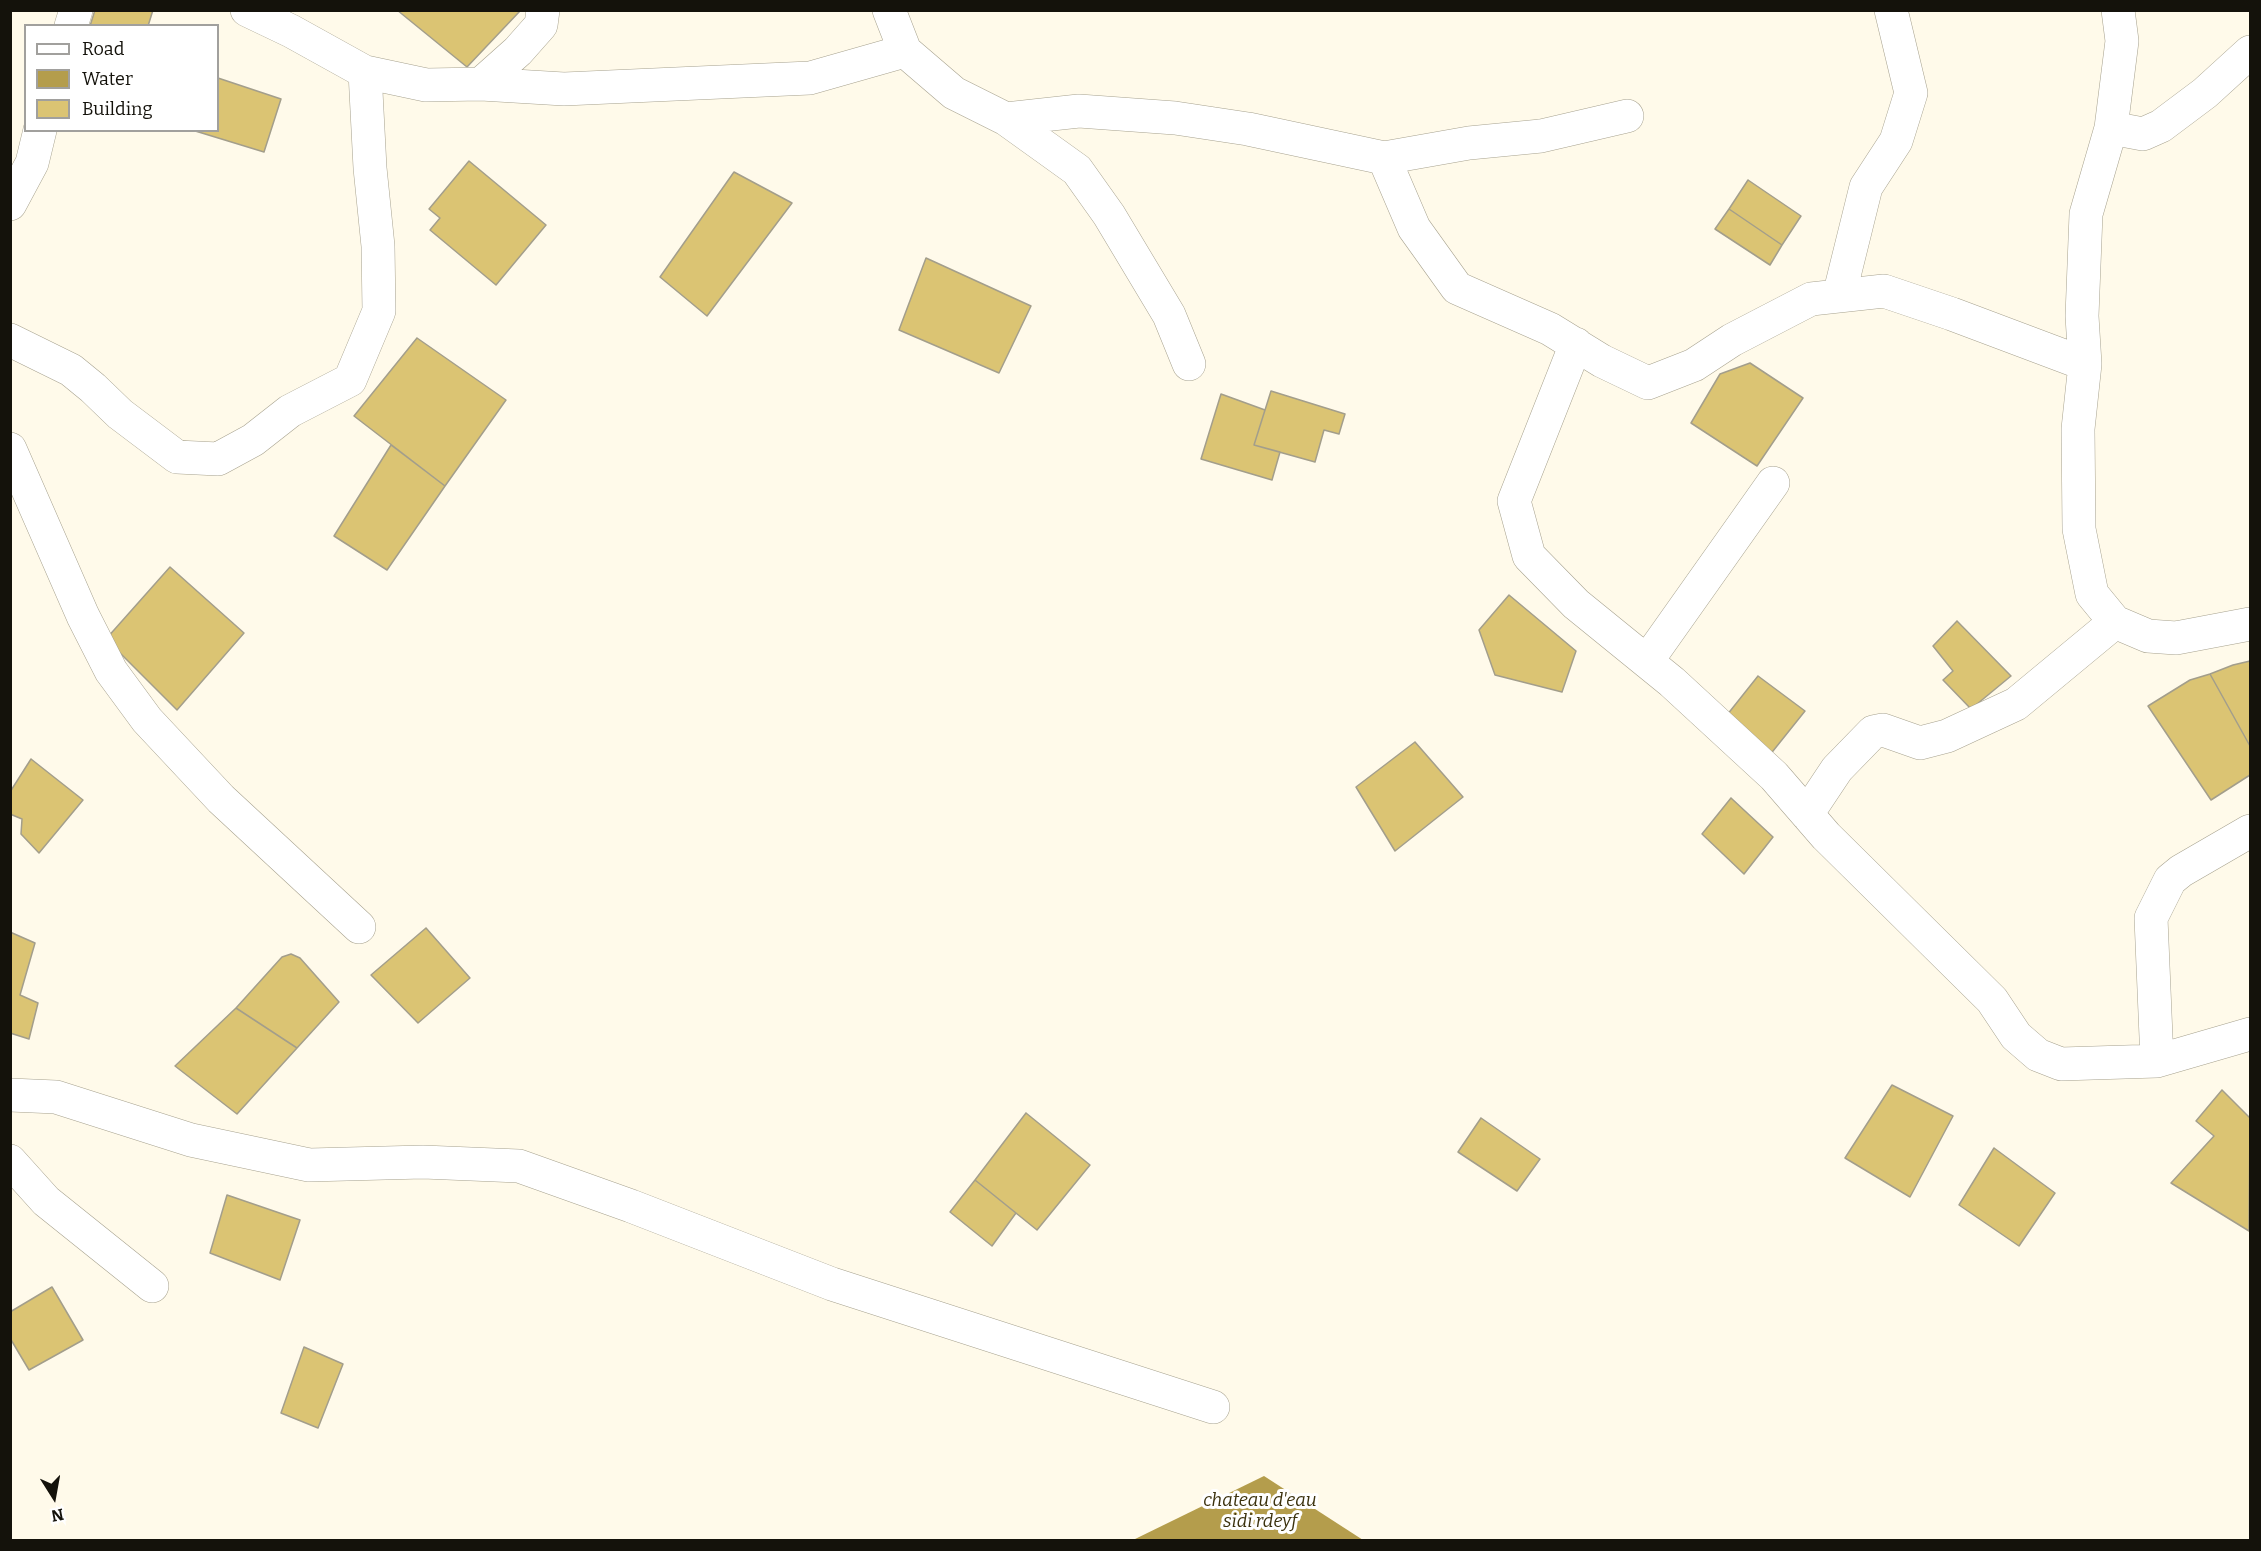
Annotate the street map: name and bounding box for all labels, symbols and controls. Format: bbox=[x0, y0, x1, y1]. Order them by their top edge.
legend bbox=[24, 24, 219, 132]
text: Road bbox=[82, 38, 124, 60]
text: Water bbox=[82, 68, 133, 90]
text: Building bbox=[82, 98, 153, 120]
north arrow bbox=[24, 1467, 84, 1527]
water label: chateau d'eau sidi rdeyf bbox=[1203, 1490, 1317, 1532]
text: N bbox=[50, 1505, 65, 1526]

